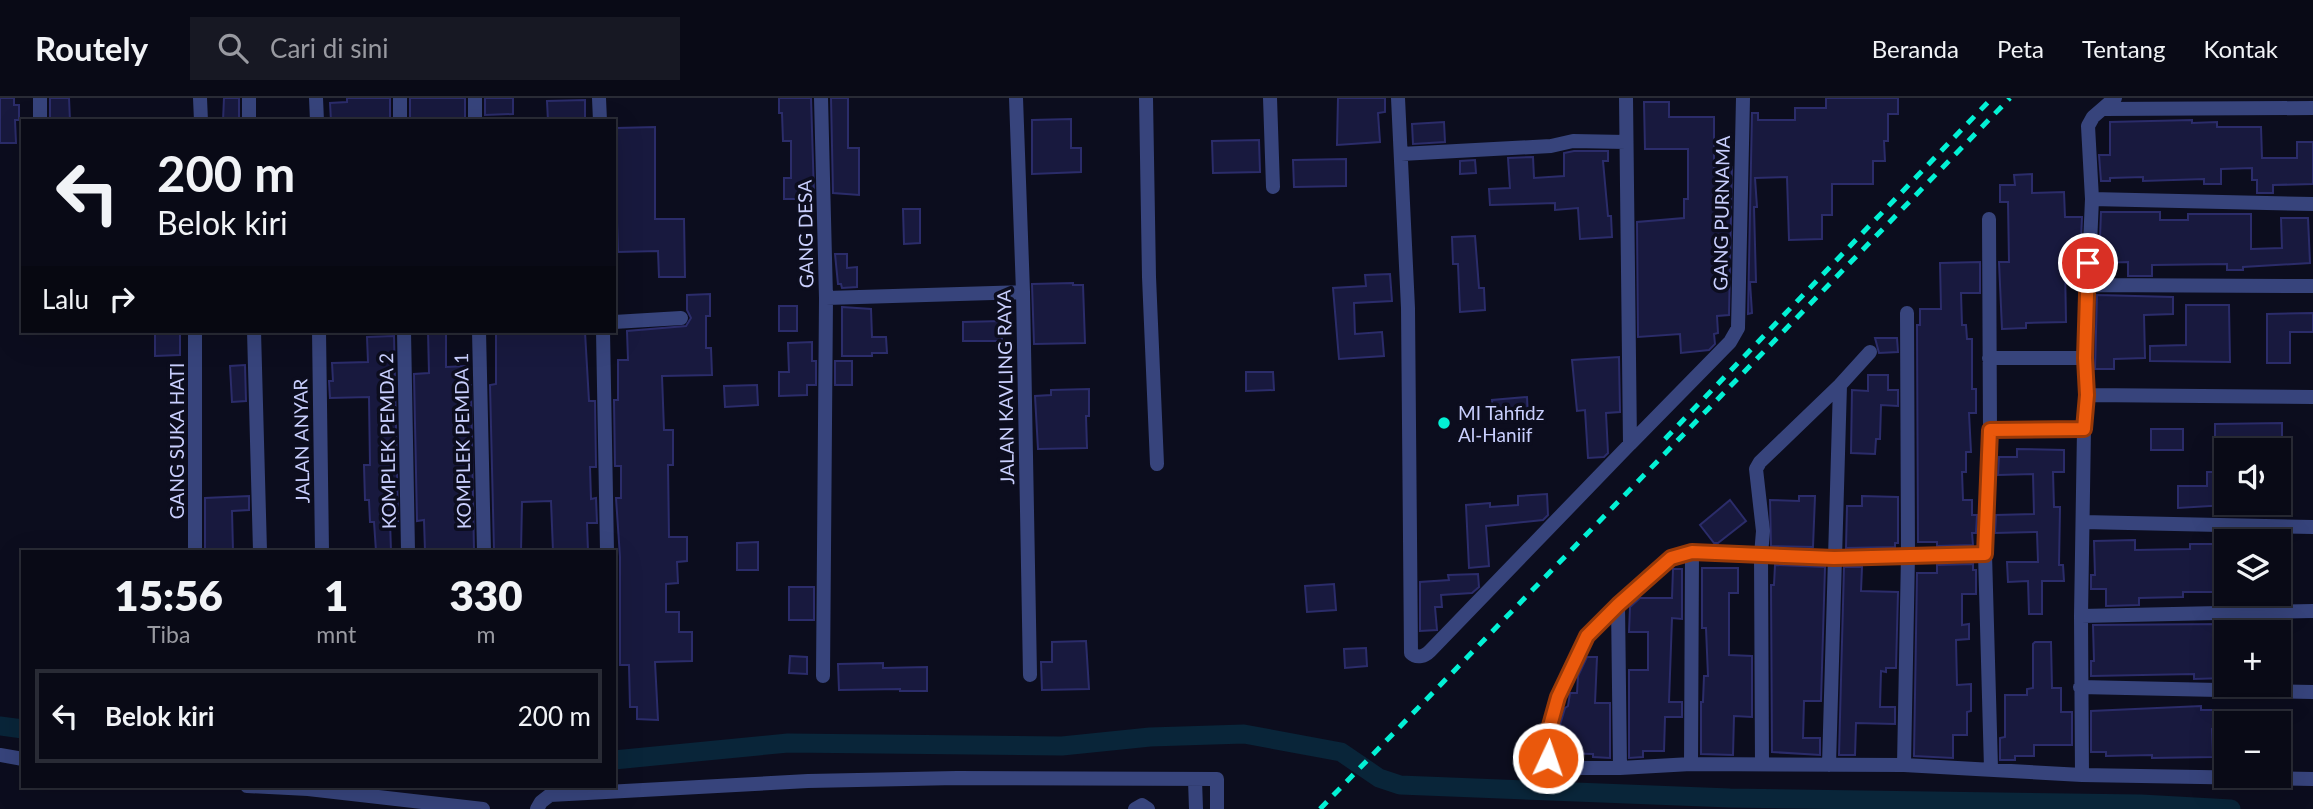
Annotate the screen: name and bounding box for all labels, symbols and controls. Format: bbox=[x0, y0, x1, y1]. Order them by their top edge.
search box bbox=[190, 17, 680, 80]
text: Routely bbox=[35, 28, 148, 68]
icon: search bbox=[214, 29, 252, 67]
text: Cari di sini bbox=[270, 32, 388, 64]
text: Beranda bbox=[1872, 34, 1959, 63]
text: Peta bbox=[1997, 34, 2044, 63]
text: Tentang bbox=[2082, 34, 2165, 63]
text: Kontak bbox=[2203, 34, 2278, 63]
street label: GANG PURNAMA bbox=[1708, 135, 1734, 291]
text: 200 m bbox=[157, 144, 295, 202]
icon: left bbox=[42, 147, 133, 238]
street label: GANG DESA bbox=[793, 180, 817, 288]
text: Belok kiri bbox=[157, 203, 288, 242]
pin bbox=[2058, 233, 2118, 293]
icon: arrive bbox=[2069, 244, 2107, 282]
icon: right bbox=[103, 280, 141, 318]
text: Lalu bbox=[42, 283, 89, 315]
street label: JALAN KAVLING RAYA bbox=[992, 289, 1018, 485]
street label: KOMPLEK PEMDA 2 bbox=[374, 353, 400, 529]
street label: KOMPLEK PEMDA 1 bbox=[449, 353, 475, 529]
street label: GANG SUKA HATI bbox=[165, 363, 188, 519]
street label: JALAN ANYAR bbox=[288, 378, 314, 504]
place label: MI Tahfidz Al-Haniif bbox=[1458, 401, 1544, 446]
marker: MI Tahfidz Al-Haniif bbox=[1436, 415, 1452, 431]
map controls bbox=[2214, 438, 2291, 788]
button: sound bbox=[2214, 438, 2291, 515]
button: layers bbox=[2214, 529, 2291, 606]
text: 15:56 bbox=[114, 570, 223, 620]
text: 1 bbox=[324, 570, 348, 620]
text: 330 bbox=[450, 570, 523, 620]
text: Tiba bbox=[147, 620, 190, 648]
text: mnt bbox=[316, 620, 356, 648]
text: m bbox=[477, 620, 496, 648]
button: + bbox=[2214, 620, 2291, 697]
icon: left bbox=[46, 697, 84, 735]
text: Belok kiri bbox=[105, 700, 214, 732]
text: 200 m bbox=[518, 700, 591, 732]
button: − bbox=[2214, 711, 2291, 788]
position arrow bbox=[1511, 721, 1585, 795]

